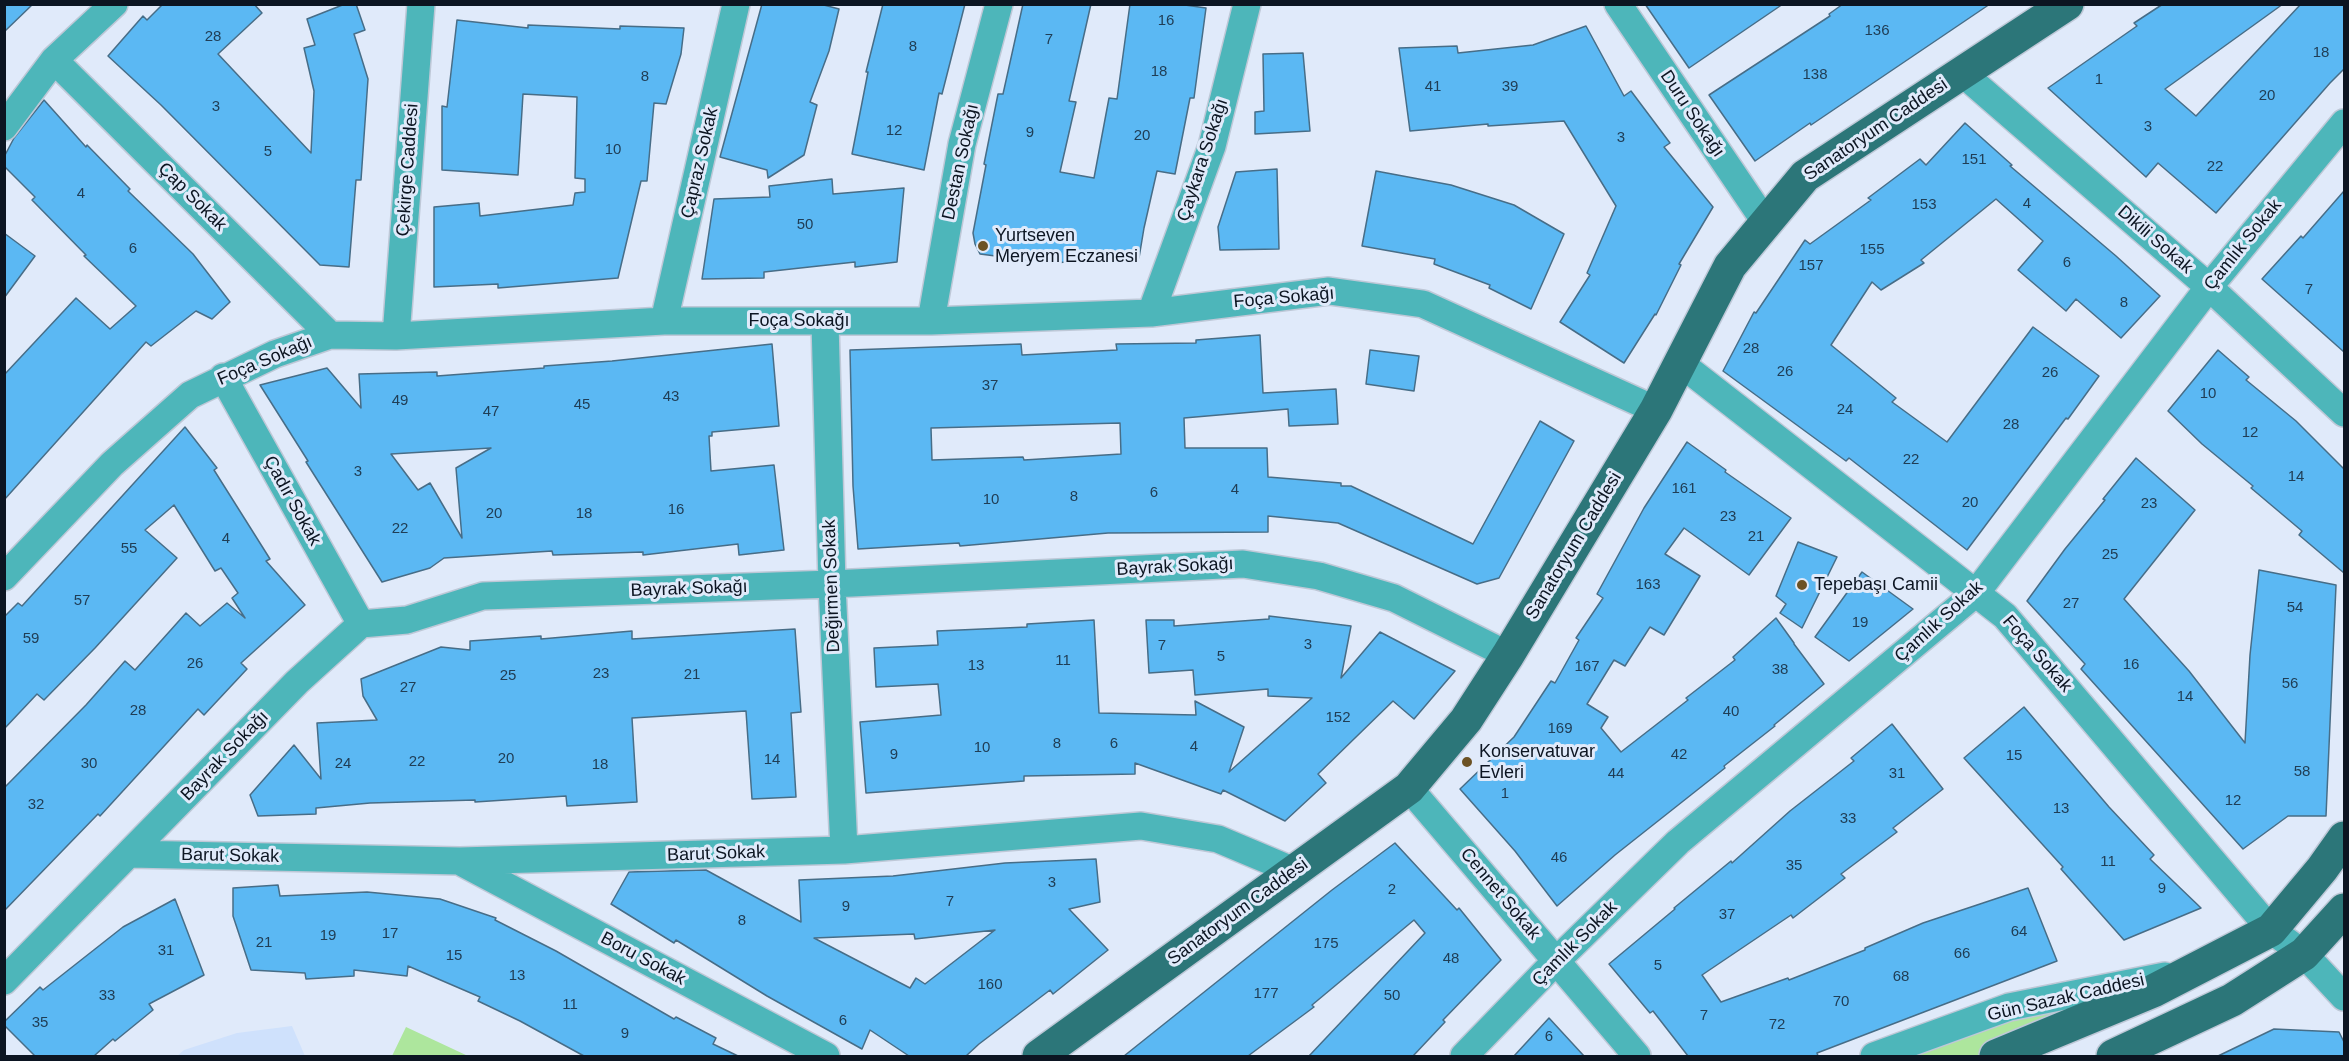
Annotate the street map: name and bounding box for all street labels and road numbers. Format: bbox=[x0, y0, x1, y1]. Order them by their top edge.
street label: Duru Sokağı bbox=[1655, 66, 1729, 162]
street label: Sanatoryum Caddesi bbox=[1800, 74, 1952, 186]
street label: Çaykara Sokağı bbox=[1173, 96, 1233, 224]
street label: Destan Sokağı bbox=[938, 102, 984, 222]
street label: Çekirge Caddesi bbox=[393, 103, 423, 237]
street label: Çapraz Sokak bbox=[677, 105, 723, 221]
street label: Çap Sokak bbox=[153, 158, 231, 236]
street label: Çamlık Sokak bbox=[2200, 195, 2286, 295]
street label: Dikili Sokak bbox=[2113, 201, 2197, 279]
street label: Foça Sokağı bbox=[1233, 283, 1335, 313]
street label: Foça Sokağı bbox=[748, 310, 850, 332]
street label: Foça Sokağı bbox=[214, 331, 316, 391]
street label: Çadır Sokak bbox=[259, 452, 325, 550]
street label: Sanatoryum Caddesi bbox=[1521, 468, 1627, 624]
street label: Değirmen Sokak bbox=[819, 519, 845, 653]
street label: Bayrak Sokağı bbox=[1116, 553, 1234, 581]
street label: Bayrak Sokağı bbox=[630, 576, 748, 602]
street label: Çamlık Sokak bbox=[1891, 577, 1987, 667]
street label: Foça Sokak bbox=[1998, 611, 2076, 697]
street label: Bayrak Sokağı bbox=[177, 706, 273, 806]
street label: Barut Sokak bbox=[667, 841, 765, 867]
street label: Barut Sokak bbox=[181, 844, 279, 868]
street label: Cennet Sokak bbox=[1455, 844, 1545, 944]
street label: Sanatoryum Caddesi bbox=[1164, 854, 1312, 970]
street label: Çamlık Sokak bbox=[1528, 897, 1622, 991]
street label: Boru Sokak bbox=[597, 928, 689, 990]
street label: Gün Sazak Caddesi bbox=[1986, 969, 2146, 1027]

